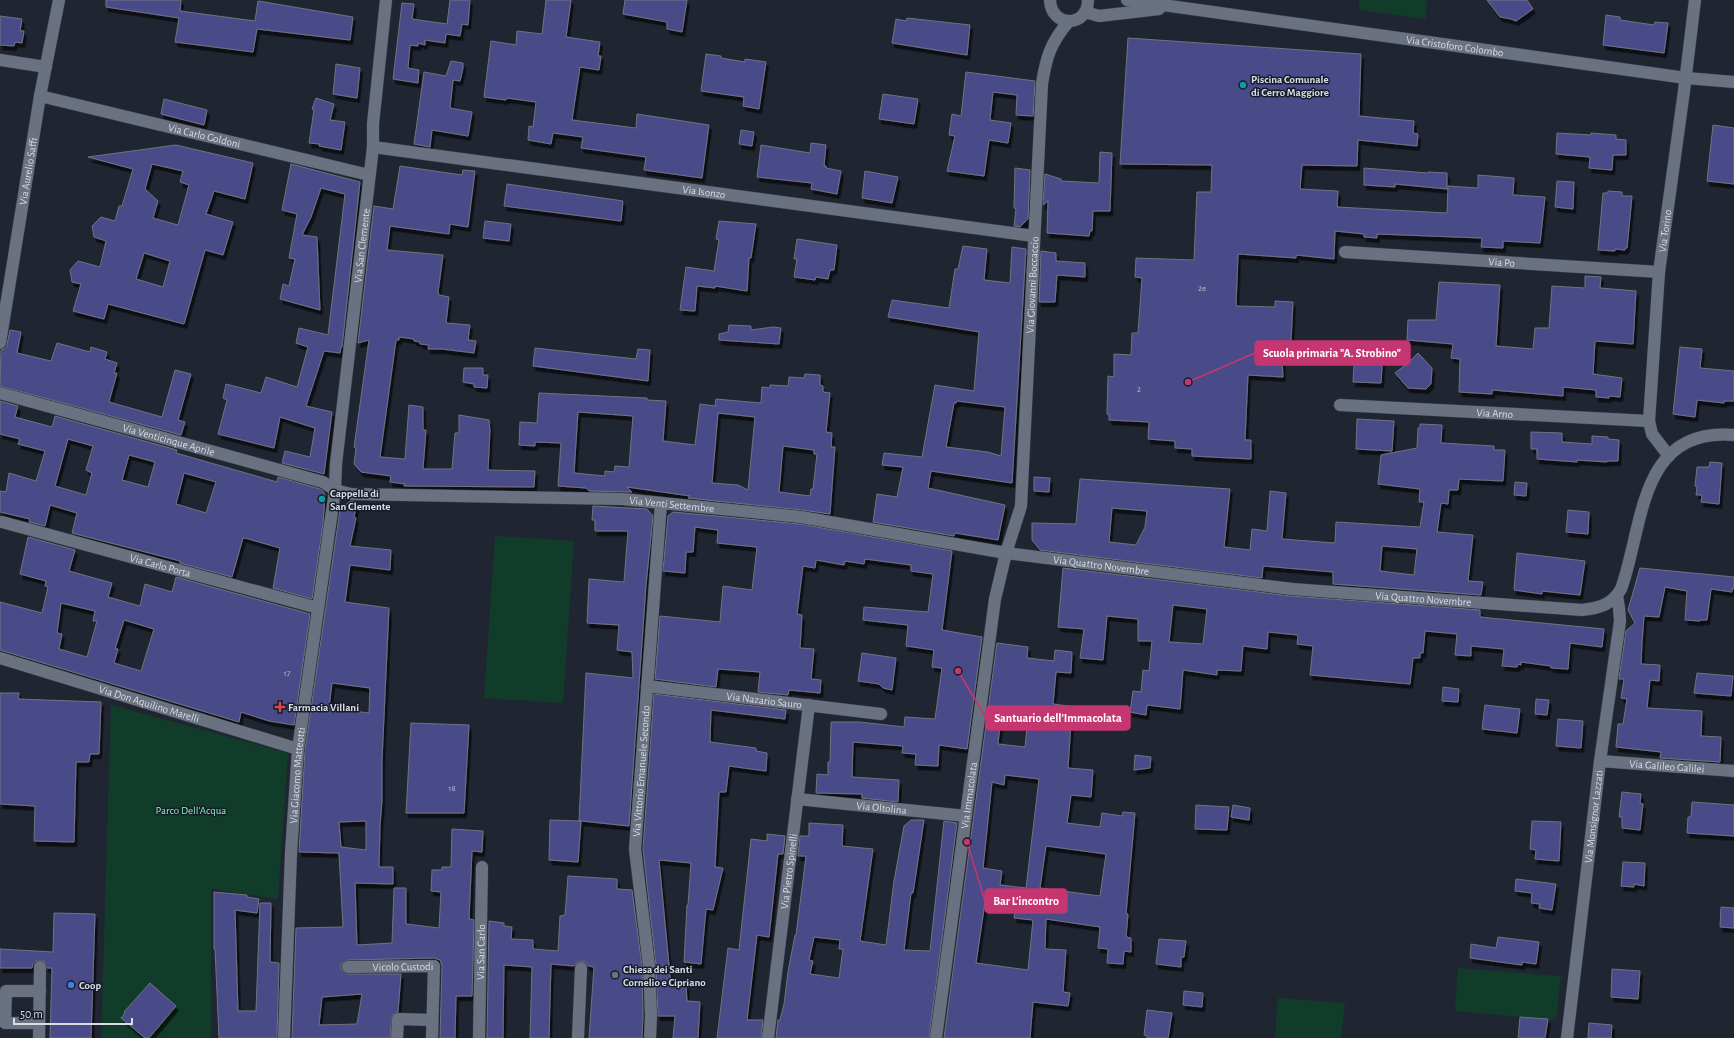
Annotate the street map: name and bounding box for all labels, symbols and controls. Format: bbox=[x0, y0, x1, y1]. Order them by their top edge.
street label: Via Cristoforo Colombo bbox=[1405, 34, 1504, 58]
place label: Piscina Comunale di Cerro Maggiore bbox=[1251, 74, 1329, 98]
marker: Piscina Comunale di Cerro Maggiore bbox=[1238, 80, 1248, 90]
street label: Via Carlo Goldoni bbox=[167, 122, 241, 150]
street label: Via Aurelio Saffi bbox=[17, 137, 39, 206]
street label: Via Isonzo bbox=[682, 184, 726, 200]
street label: Via San Clemente bbox=[352, 208, 372, 283]
street label: Via Torino bbox=[1657, 209, 1674, 253]
street label: Via Giovanni Boccaccio bbox=[1025, 236, 1040, 334]
street label: Via Po bbox=[1488, 256, 1515, 269]
house number: 2e bbox=[1198, 284, 1206, 293]
callout: Scuola primaria "A. Strobino" bbox=[1255, 341, 1410, 365]
text: Scuola primaria "A. Strobino" bbox=[1263, 347, 1401, 359]
house number: 2 bbox=[1137, 385, 1141, 394]
street label: Via Arno bbox=[1476, 407, 1513, 420]
street label: Via Venticinque Aprile bbox=[121, 422, 216, 458]
place label: Cappella di San Clemente bbox=[330, 488, 391, 512]
marker: Cappella di San Clemente bbox=[317, 494, 327, 504]
street label: Via Venti Settembre bbox=[629, 495, 715, 514]
street label: Via Carlo Porta bbox=[128, 552, 192, 579]
street label: Via Quattro Novembre bbox=[1053, 554, 1150, 577]
street label: Via Quattro Novembre bbox=[1375, 590, 1472, 608]
house number: 17 bbox=[284, 669, 291, 678]
street label: Via Don Aquilino Marelli bbox=[98, 684, 201, 725]
street label: Via Nazario Sauro bbox=[726, 691, 802, 710]
marker: Farmacia Villani bbox=[275, 702, 285, 712]
place label: Farmacia Villani bbox=[288, 702, 359, 713]
street label: Via Vittorio Emanuele Secondo bbox=[631, 705, 652, 837]
callout: Santuario dell'Immacolata bbox=[986, 706, 1130, 730]
text: Santuario dell'Immacolata bbox=[994, 712, 1122, 724]
street label: Via Giacomo Matteotti bbox=[288, 727, 307, 824]
street label: Via Galileo Galilei bbox=[1629, 758, 1705, 775]
street label: Via Immacolata bbox=[959, 761, 979, 829]
street label: Via Monsignor Lazzati bbox=[1583, 769, 1605, 864]
house number: 18 bbox=[448, 784, 456, 793]
street label: Via Oltolina bbox=[856, 800, 907, 816]
park label: Parco Dell’Acqua bbox=[156, 805, 226, 816]
street label: Via Pietro Spinelli bbox=[779, 833, 799, 910]
callout: Bar L'incontro bbox=[985, 889, 1067, 913]
text: Bar L'incontro bbox=[993, 895, 1059, 907]
street label: Via San Carlo bbox=[475, 924, 487, 980]
street label: Vicolo Custodi bbox=[372, 961, 434, 973]
place label: Chiesa dei Santi Cornelio e Cipriano bbox=[623, 964, 706, 988]
marker: Chiesa dei Santi Cornelio e Cipriano bbox=[610, 970, 620, 980]
marker: Coop bbox=[66, 980, 76, 990]
place label: Coop bbox=[79, 980, 101, 991]
scale bar bbox=[14, 1000, 132, 1026]
text: 50 m bbox=[20, 1008, 43, 1020]

